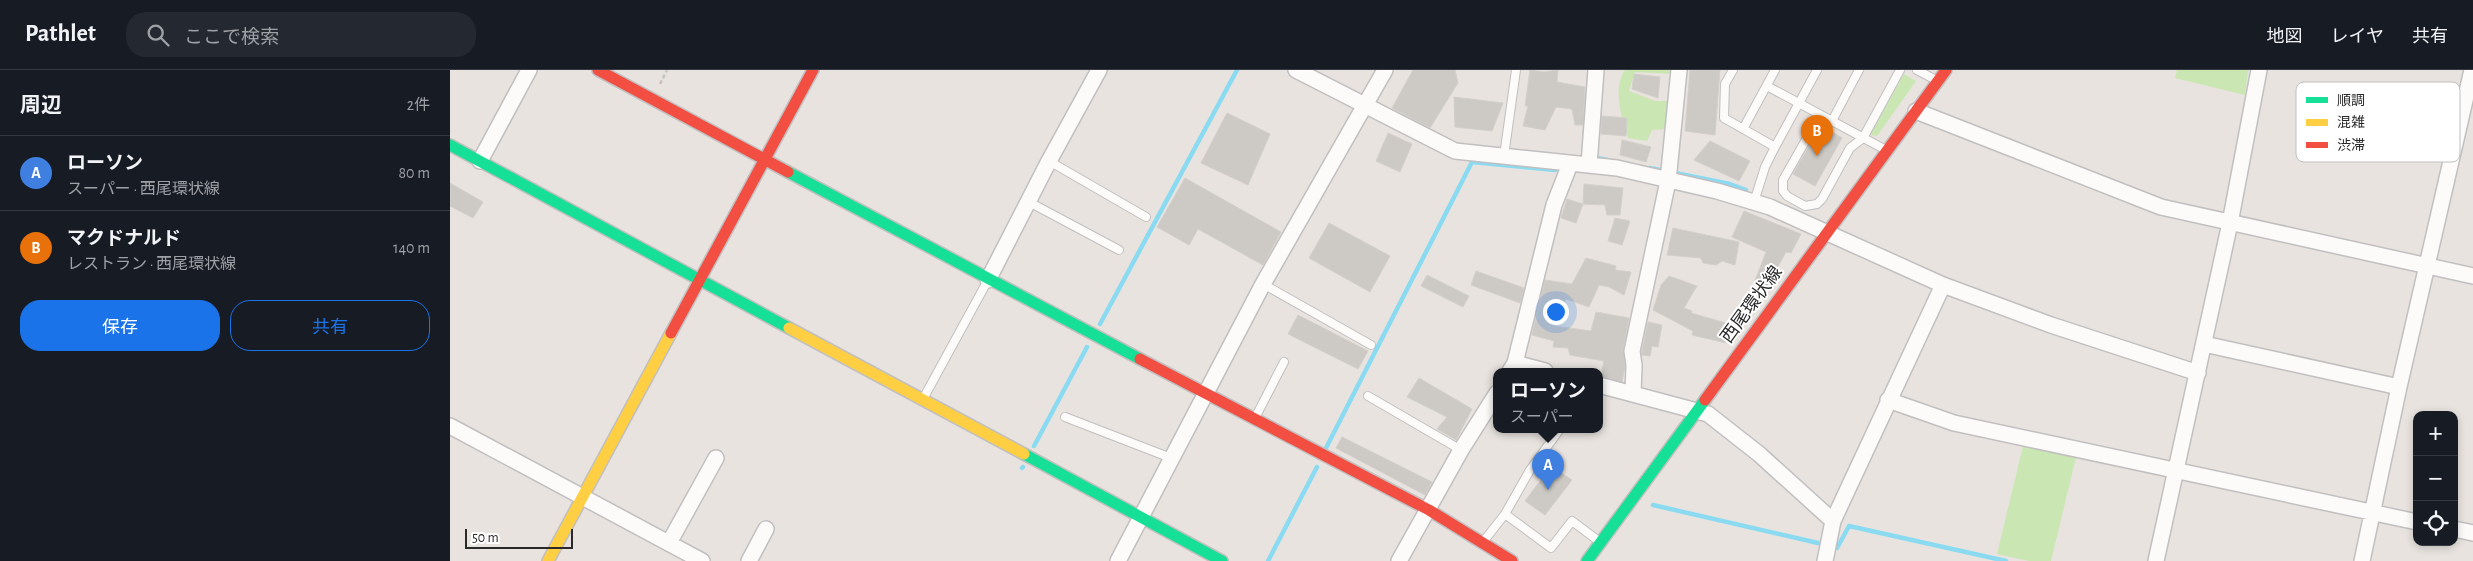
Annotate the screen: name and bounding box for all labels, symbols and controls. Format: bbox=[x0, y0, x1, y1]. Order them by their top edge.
search box bbox=[126, 12, 476, 57]
icon: search bbox=[144, 21, 172, 49]
text: Pathlet bbox=[25, 22, 96, 46]
text: ここで検索 bbox=[184, 28, 279, 47]
text: 地図 bbox=[2267, 28, 2303, 46]
text: レイヤ bbox=[2331, 28, 2384, 46]
text: 共有 bbox=[2412, 28, 2448, 46]
legend bbox=[2296, 82, 2460, 162]
text: 順調 bbox=[2337, 94, 2365, 108]
text: 周辺 bbox=[20, 95, 62, 116]
text: 2件 bbox=[407, 97, 430, 113]
text: 混雑 bbox=[2337, 114, 2365, 130]
pin: B bbox=[1801, 115, 1833, 156]
text: 渋滞 bbox=[2337, 138, 2365, 153]
text: ローソン bbox=[67, 154, 143, 173]
text: A bbox=[31, 165, 41, 181]
text: 80 m bbox=[399, 165, 430, 181]
text: スーパー · 西尾環状線 bbox=[67, 181, 220, 197]
text: マクドナルド bbox=[67, 229, 181, 248]
text: B bbox=[31, 240, 41, 256]
text: 140 m bbox=[393, 240, 430, 256]
text: レストラン · 西尾環状線 bbox=[67, 256, 236, 272]
street label: 西尾環状線 bbox=[1717, 262, 1786, 347]
your location bbox=[1543, 299, 1569, 325]
button: 保存 bbox=[20, 300, 220, 351]
button: 共有 bbox=[230, 300, 430, 351]
popup bbox=[1493, 368, 1603, 433]
text: ローソン bbox=[1510, 382, 1586, 401]
text: スーパー bbox=[1510, 409, 1574, 425]
map controls bbox=[2413, 411, 2458, 546]
button: + bbox=[2413, 411, 2458, 456]
pin: A bbox=[1532, 449, 1564, 490]
button: − bbox=[2413, 456, 2458, 501]
button: locate bbox=[2413, 501, 2458, 546]
scale bar bbox=[465, 526, 572, 549]
text: 50 m bbox=[472, 531, 499, 545]

